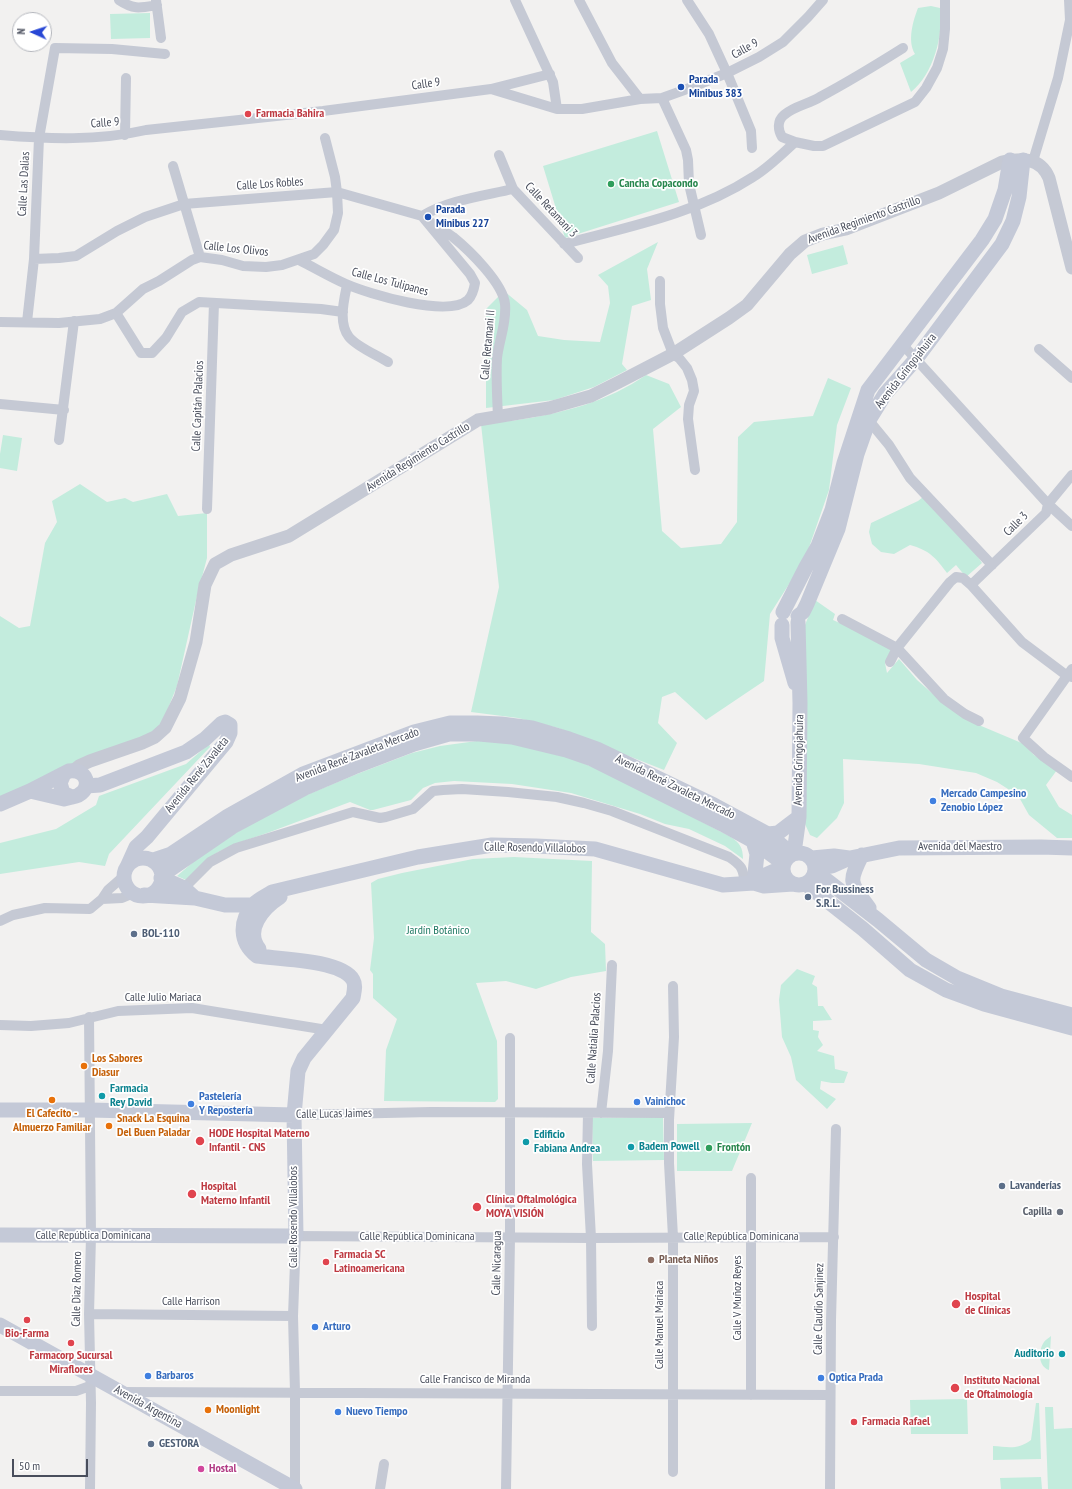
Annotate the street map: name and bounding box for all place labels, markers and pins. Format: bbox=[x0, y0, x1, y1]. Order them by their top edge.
place label: Parada Minibus 383 bbox=[689, 73, 742, 101]
marker: Parada Minibus 383 bbox=[676, 82, 686, 92]
place label: Farmacia Bahira bbox=[256, 107, 324, 121]
marker: Farmacia Bahira bbox=[243, 109, 253, 119]
place label: Cancha Copacondo bbox=[619, 177, 698, 191]
marker: Cancha Copacondo bbox=[606, 179, 616, 189]
place label: Parada Minibus 227 bbox=[436, 203, 489, 231]
marker: Parada Minibus 227 bbox=[423, 212, 433, 222]
place label: Mercado Campesino Zenobio López bbox=[941, 787, 1026, 815]
marker: Mercado Campesino Zenobio López bbox=[928, 796, 938, 806]
place label: For Bussiness S.R.L. bbox=[816, 883, 874, 911]
marker: For Bussiness S.R.L. bbox=[803, 892, 813, 902]
place label: BOL-110 bbox=[142, 927, 180, 941]
marker: BOL-110 bbox=[129, 929, 139, 939]
place label: Los Sabores Diasur bbox=[92, 1052, 143, 1080]
marker: Los Sabores Diasur bbox=[79, 1061, 89, 1071]
place label: Farmacia Rey David bbox=[110, 1082, 152, 1110]
place label: Pastelería Y Repostería bbox=[199, 1090, 253, 1118]
marker: Farmacia Rey David bbox=[97, 1091, 107, 1101]
marker: El Cafecito - Almuerzo Familiar bbox=[47, 1095, 57, 1105]
place label: Vainichoc bbox=[645, 1095, 685, 1109]
marker: Vainichoc bbox=[632, 1097, 642, 1107]
marker: Pastelería Y Repostería bbox=[186, 1099, 196, 1109]
place label: El Cafecito - Almuerzo Familiar bbox=[13, 1107, 91, 1135]
place label: Snack La Esquina Del Buen Paladar bbox=[117, 1112, 190, 1140]
marker: Snack La Esquina Del Buen Paladar bbox=[104, 1121, 114, 1131]
place label: HODE Hospital Materno Infantil - CNS bbox=[209, 1127, 310, 1155]
place label: Edificio Fabiana Andrea bbox=[534, 1128, 600, 1156]
marker: HODE Hospital Materno Infantil - CNS bbox=[194, 1135, 206, 1147]
marker: Edificio Fabiana Andrea bbox=[521, 1137, 531, 1147]
place label: Badem Powell bbox=[639, 1140, 699, 1154]
place label: Frontón bbox=[717, 1141, 750, 1155]
marker: Badem Powell bbox=[626, 1142, 636, 1152]
marker: Frontón bbox=[704, 1143, 714, 1153]
place label: Lavanderías bbox=[1010, 1179, 1061, 1193]
place label: Hospital Materno Infantil bbox=[201, 1180, 270, 1208]
marker: Lavanderías bbox=[997, 1181, 1007, 1191]
marker: Hospital Materno Infantil bbox=[186, 1188, 198, 1200]
place label: Clínica Oftalmológica MOYA VISIÓN bbox=[486, 1193, 577, 1221]
marker: Clínica Oftalmológica MOYA VISIÓN bbox=[471, 1201, 483, 1213]
place label: Capilla bbox=[1023, 1205, 1052, 1219]
marker: Capilla bbox=[1055, 1207, 1065, 1217]
place label: Farmacia SC Latinoamericana bbox=[334, 1248, 405, 1276]
place label: Planeta Niños bbox=[659, 1253, 718, 1267]
marker: Planeta Niños bbox=[646, 1255, 656, 1265]
marker: Farmacia SC Latinoamericana bbox=[321, 1257, 331, 1267]
place label: Hospital de Clínicas bbox=[965, 1290, 1010, 1318]
marker: Hospital de Clínicas bbox=[950, 1298, 962, 1310]
marker: Bio-Farma bbox=[22, 1315, 32, 1325]
place label: Arturo bbox=[323, 1320, 351, 1334]
marker: Arturo bbox=[310, 1322, 320, 1332]
place label: Bio-Farma bbox=[5, 1327, 49, 1341]
marker: Farmacorp Sucursal Miraflores bbox=[66, 1338, 76, 1348]
place label: Auditorio bbox=[1014, 1347, 1054, 1361]
place label: Farmacorp Sucursal Miraflores bbox=[30, 1349, 112, 1377]
marker: Auditorio bbox=[1057, 1349, 1067, 1359]
place label: Barbaros bbox=[156, 1369, 194, 1383]
marker: Barbaros bbox=[143, 1371, 153, 1381]
place label: Optica Prada bbox=[829, 1371, 883, 1385]
marker: Optica Prada bbox=[816, 1373, 826, 1383]
place label: Instituto Nacional de Oftalmología bbox=[964, 1374, 1040, 1402]
marker: Instituto Nacional de Oftalmología bbox=[949, 1382, 961, 1394]
place label: Moonlight bbox=[216, 1403, 260, 1417]
marker: Moonlight bbox=[203, 1405, 213, 1415]
place label: Nuevo Tiempo bbox=[346, 1405, 408, 1419]
marker: Nuevo Tiempo bbox=[333, 1407, 343, 1417]
place label: Farmacia Rafael bbox=[862, 1415, 930, 1429]
marker: Farmacia Rafael bbox=[849, 1417, 859, 1427]
place label: GESTORA bbox=[159, 1437, 199, 1451]
marker: GESTORA bbox=[146, 1439, 156, 1449]
place label: Hostal bbox=[209, 1462, 236, 1476]
marker: Hostal bbox=[196, 1464, 206, 1474]

